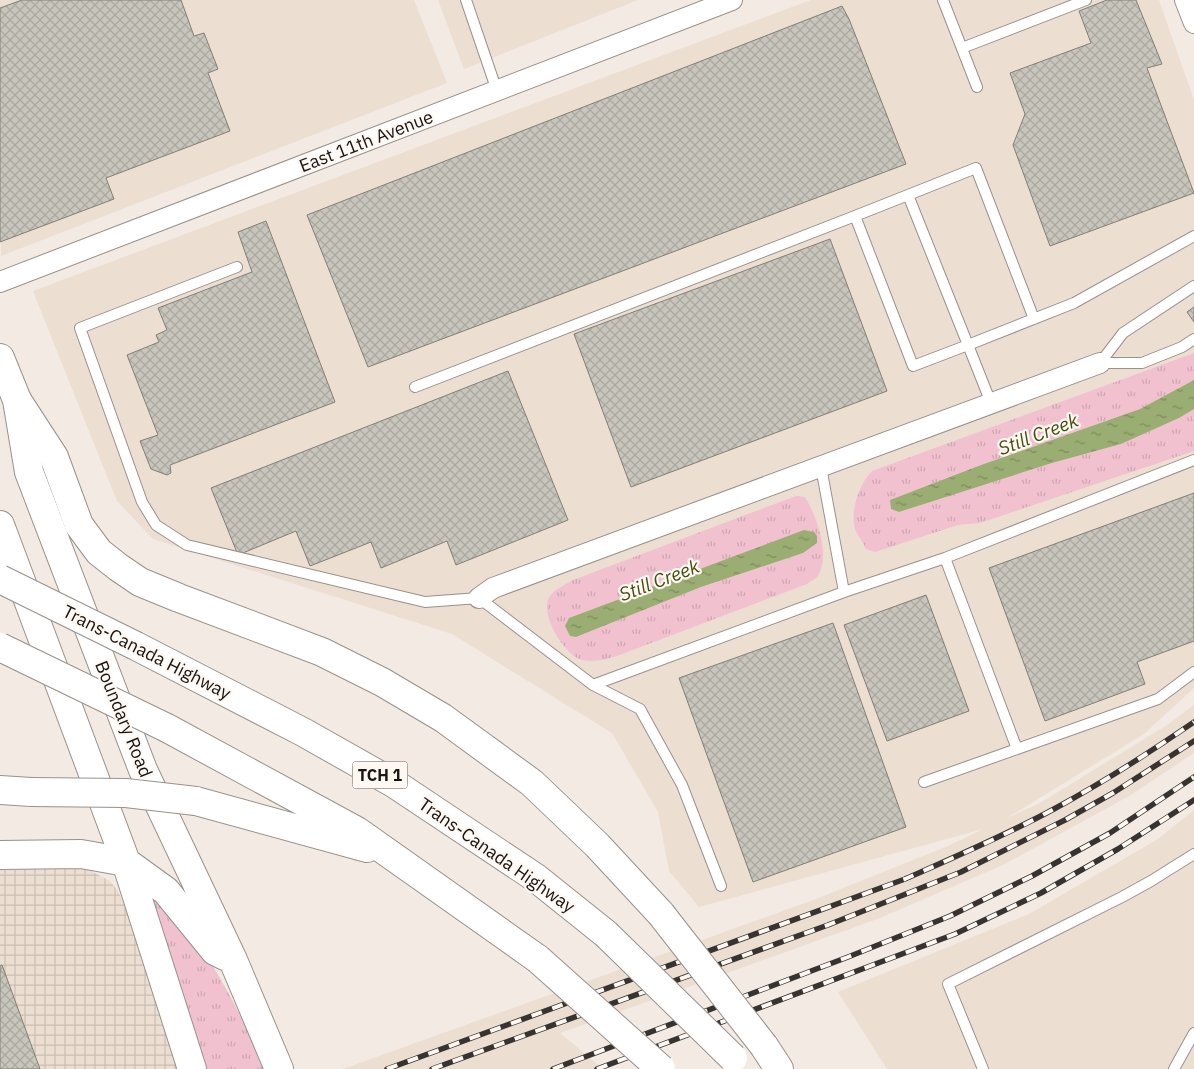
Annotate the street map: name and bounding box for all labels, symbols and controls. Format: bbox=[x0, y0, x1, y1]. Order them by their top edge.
street label: East 11th Avenue bbox=[296, 105, 436, 177]
water label: Still Creek bbox=[994, 407, 1083, 460]
water label: Still Creek bbox=[615, 553, 704, 606]
street label: Trans-Canada Highway bbox=[59, 600, 235, 704]
street label: Boundary Road bbox=[90, 657, 158, 781]
road number: TCH 1 bbox=[352, 762, 408, 788]
street label: Trans-Canada Highway bbox=[414, 792, 580, 918]

